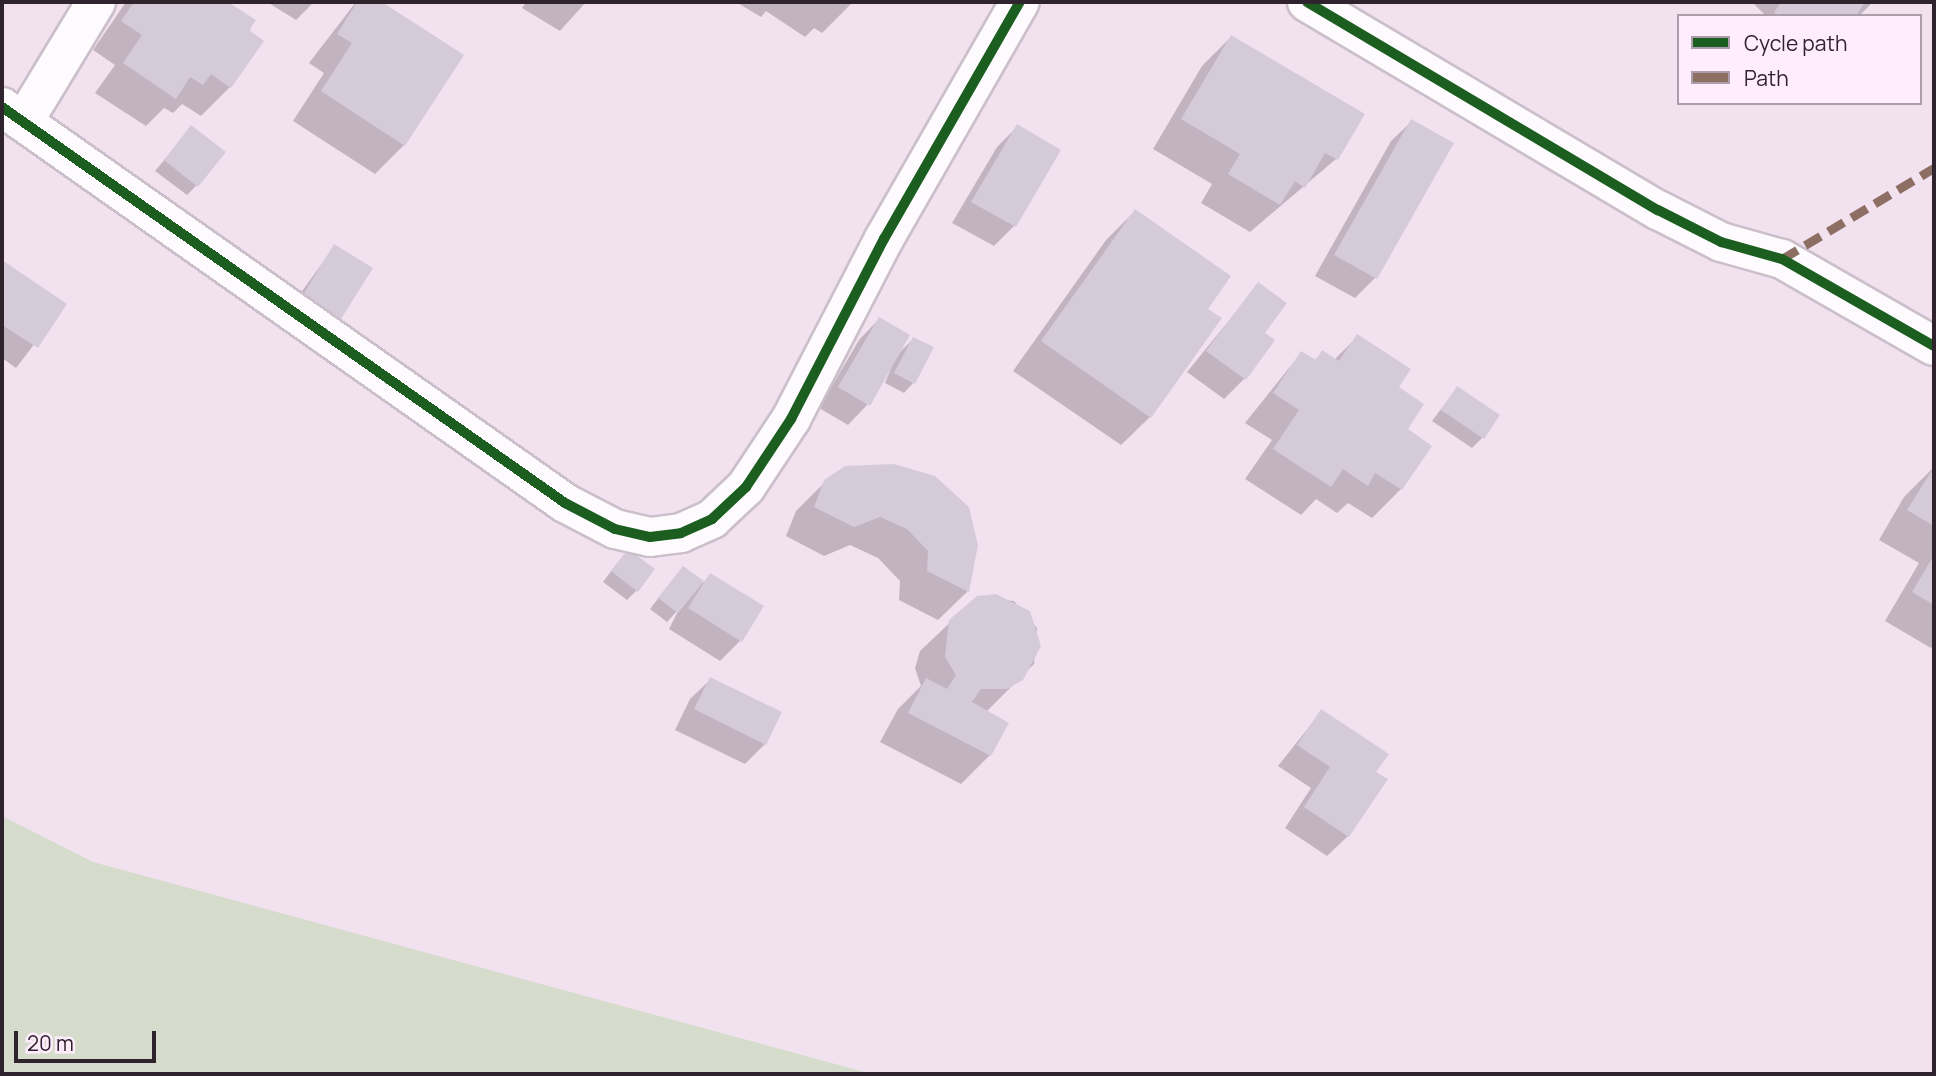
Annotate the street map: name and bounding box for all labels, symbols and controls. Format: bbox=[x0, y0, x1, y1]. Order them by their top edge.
legend bbox=[1677, 14, 1922, 105]
text: Cycle path bbox=[1744, 29, 1847, 57]
text: Path bbox=[1744, 64, 1789, 92]
scale bar bbox=[18, 1016, 159, 1060]
text: 20 m bbox=[27, 1029, 74, 1057]

